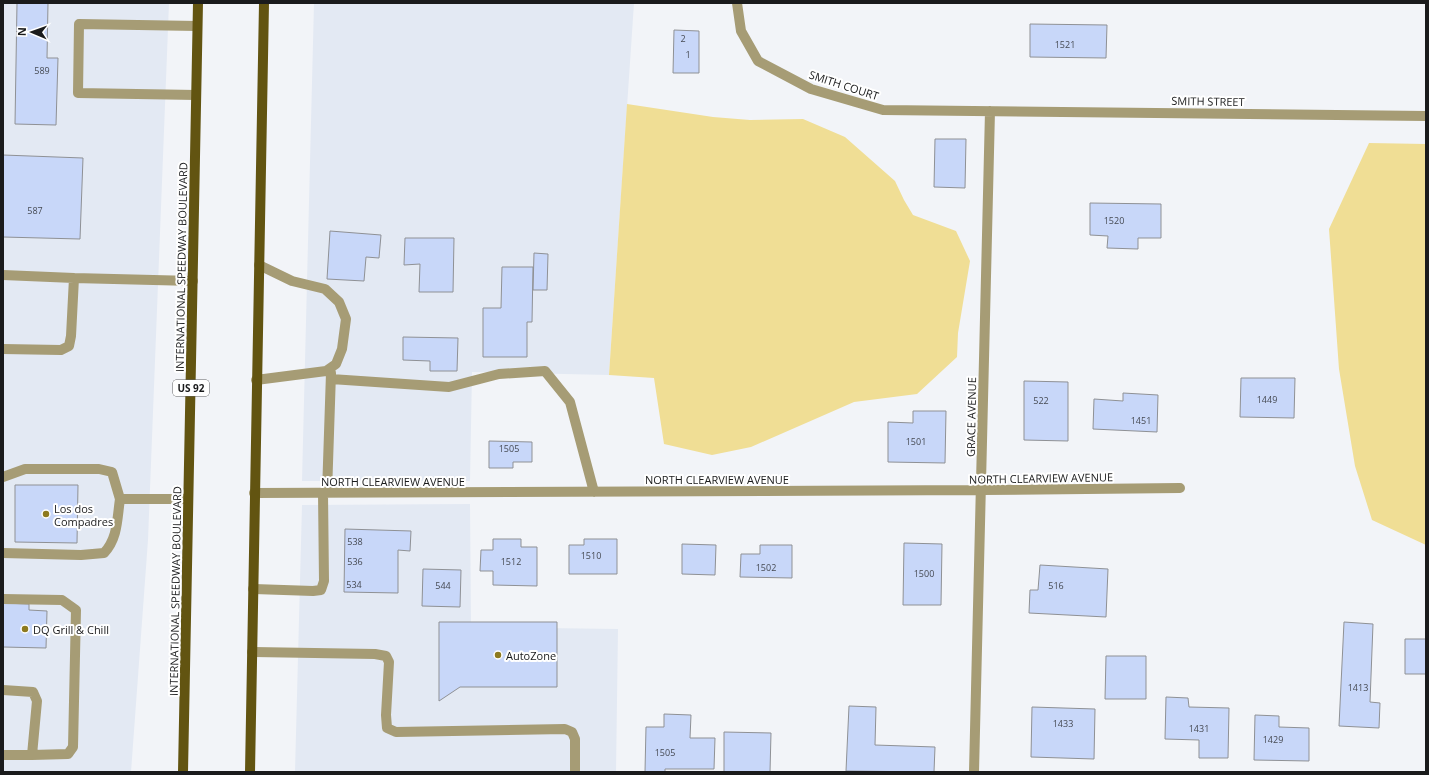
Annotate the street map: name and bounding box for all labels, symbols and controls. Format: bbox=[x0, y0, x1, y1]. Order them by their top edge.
north arrow bbox=[12, 12, 52, 52]
text: N bbox=[14, 27, 29, 36]
house number: 2 bbox=[680, 32, 686, 45]
house number: 1521 bbox=[1055, 38, 1075, 51]
house number: 1 bbox=[685, 48, 691, 61]
house number: 589 bbox=[34, 64, 50, 77]
street label: SMITH COURT bbox=[807, 67, 881, 103]
street label: SMITH STREET bbox=[1171, 93, 1245, 109]
street label: INTERNATIONAL SPEEDWAY BOULEVARD bbox=[172, 162, 190, 372]
house number: 587 bbox=[27, 204, 43, 217]
house number: 1520 bbox=[1104, 214, 1124, 227]
street label: GRACE AVENUE bbox=[963, 377, 979, 457]
road number: US 92 bbox=[173, 380, 209, 396]
house number: 1449 bbox=[1257, 393, 1277, 406]
house number: 522 bbox=[1033, 394, 1049, 407]
house number: 1451 bbox=[1131, 414, 1151, 427]
house number: 1501 bbox=[906, 435, 926, 448]
house number: 1505 bbox=[499, 442, 519, 455]
street label: NORTH CLEARVIEW AVENUE bbox=[969, 469, 1113, 487]
street label: NORTH CLEARVIEW AVENUE bbox=[645, 472, 789, 487]
street label: NORTH CLEARVIEW AVENUE bbox=[321, 474, 465, 489]
street label: INTERNATIONAL SPEEDWAY BOULEVARD bbox=[166, 486, 184, 696]
place label: Los dos Compadres bbox=[54, 501, 113, 529]
marker: Los dos Compadres bbox=[41, 509, 51, 519]
house number: 538 bbox=[347, 535, 363, 548]
house number: 1510 bbox=[581, 549, 601, 562]
house number: 536 bbox=[347, 555, 363, 568]
house number: 1512 bbox=[501, 555, 521, 568]
house number: 1502 bbox=[756, 561, 776, 574]
house number: 1500 bbox=[914, 567, 934, 580]
house number: 534 bbox=[346, 578, 362, 591]
house number: 544 bbox=[435, 579, 451, 592]
house number: 516 bbox=[1048, 579, 1064, 592]
place label: DQ Grill & Chill bbox=[33, 622, 109, 637]
marker: DQ Grill & Chill bbox=[20, 624, 30, 634]
place label: AutoZone bbox=[506, 648, 556, 663]
marker: AutoZone bbox=[493, 650, 503, 660]
house number: 1413 bbox=[1348, 681, 1368, 694]
house number: 1433 bbox=[1053, 717, 1073, 730]
house number: 1431 bbox=[1189, 722, 1209, 735]
house number: 1429 bbox=[1263, 733, 1283, 746]
house number: 1505 bbox=[655, 746, 675, 759]

